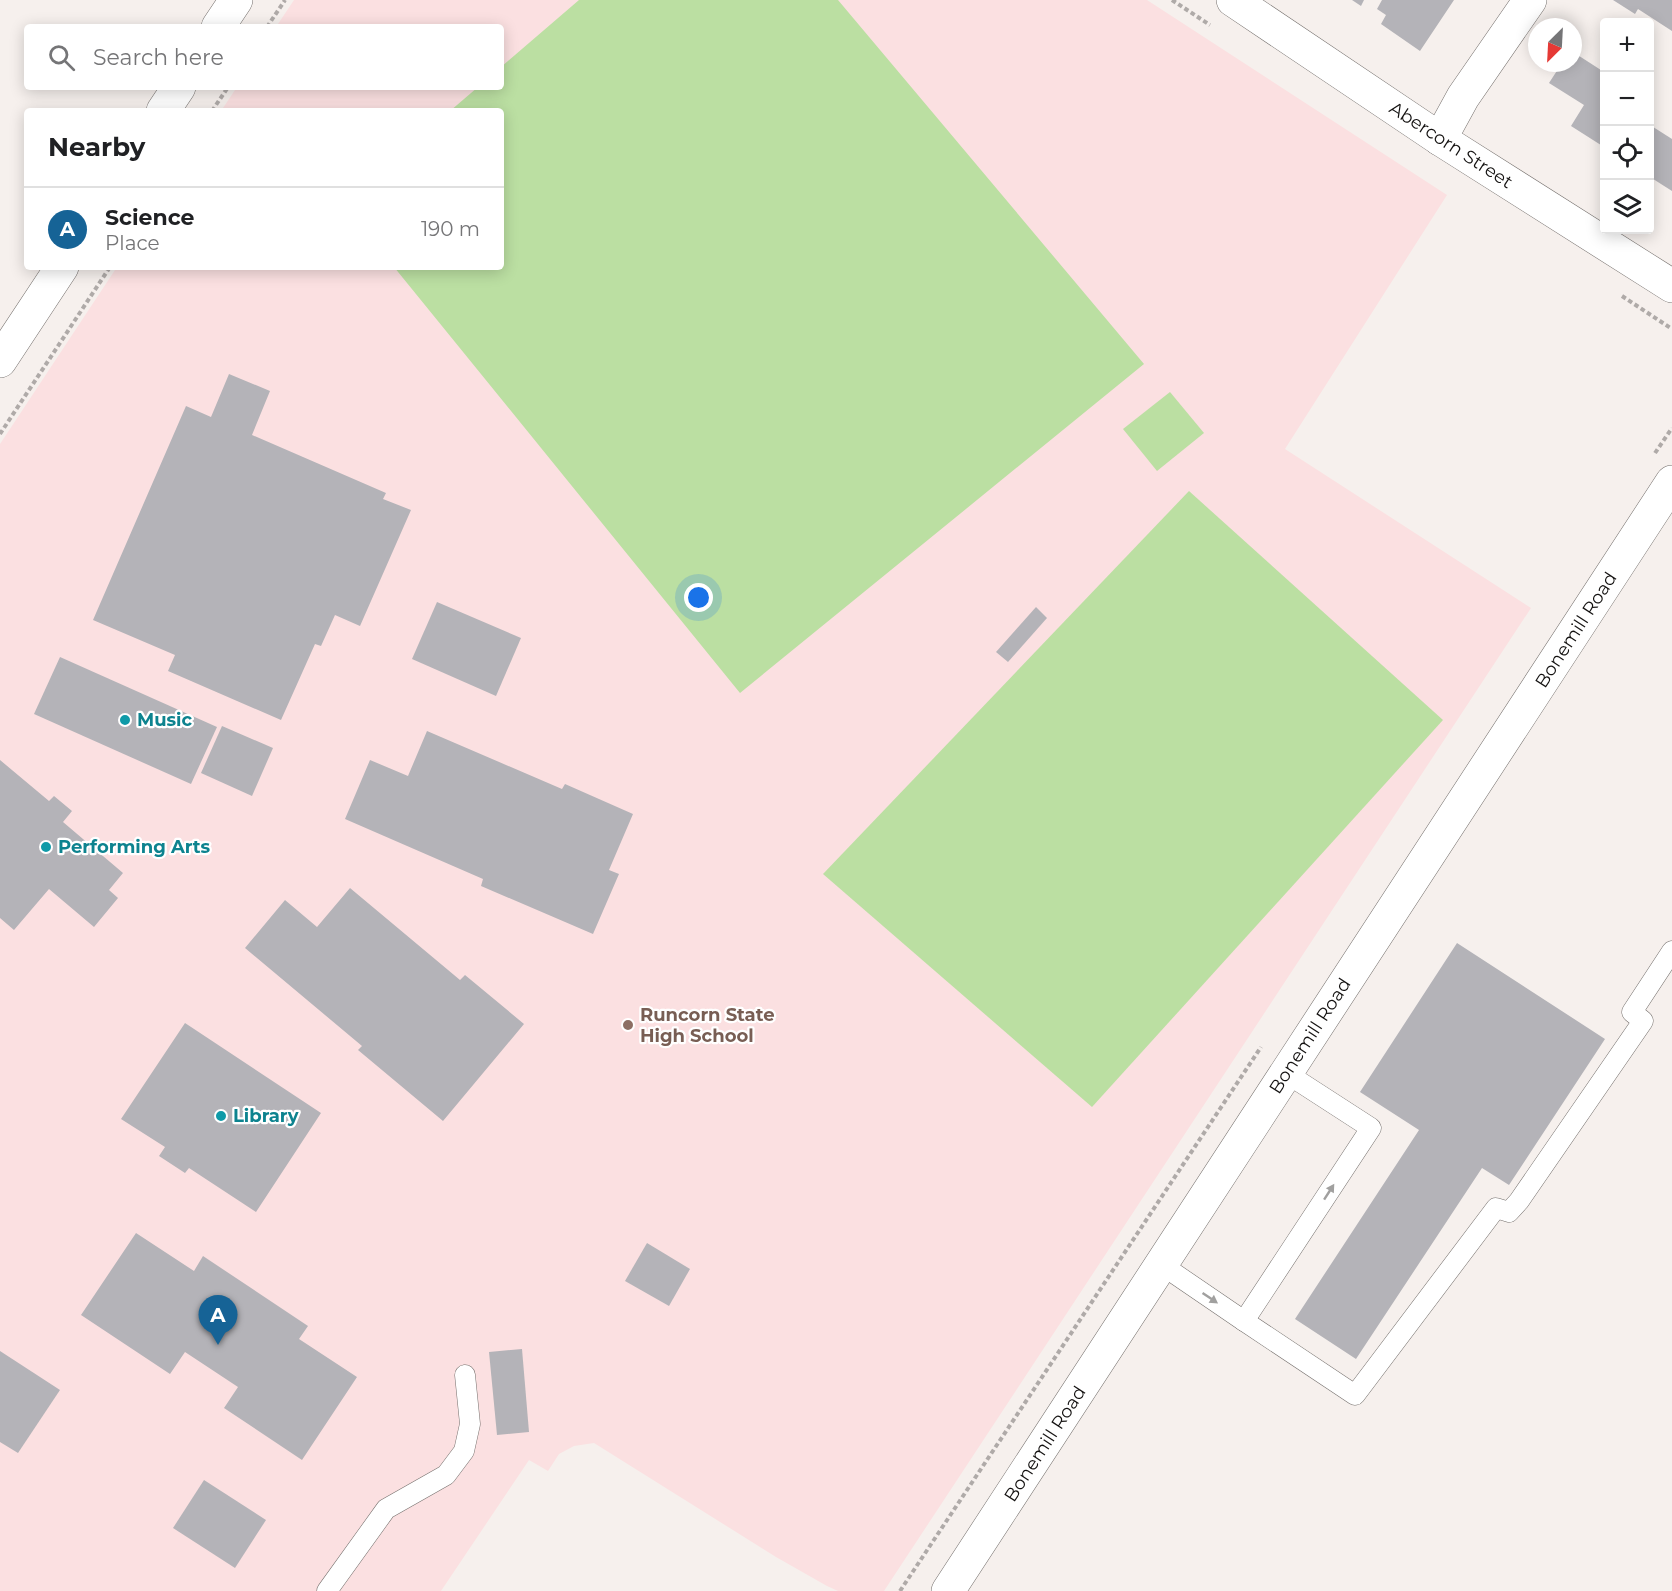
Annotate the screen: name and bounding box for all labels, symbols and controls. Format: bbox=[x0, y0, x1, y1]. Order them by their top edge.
north arrow bbox=[1528, 18, 1582, 72]
map controls bbox=[1600, 18, 1654, 234]
button: + bbox=[1600, 18, 1654, 72]
search box bbox=[24, 24, 504, 90]
icon: search bbox=[45, 41, 78, 74]
text: Search here bbox=[93, 44, 224, 71]
button: − bbox=[1600, 72, 1654, 126]
street label: Abercorn Street bbox=[1385, 97, 1517, 193]
button: locate bbox=[1600, 126, 1654, 180]
text: Nearby bbox=[48, 131, 145, 163]
button: layers bbox=[1600, 180, 1654, 234]
text: Science bbox=[105, 204, 195, 231]
text: A bbox=[60, 217, 75, 241]
text: 190 m bbox=[421, 217, 480, 241]
text: Place bbox=[105, 231, 160, 255]
street label: Bonemill Road bbox=[1530, 568, 1622, 692]
your location bbox=[684, 583, 713, 612]
place label: Music bbox=[137, 709, 193, 731]
marker: Music bbox=[118, 713, 132, 727]
place label: Performing Arts bbox=[58, 836, 211, 858]
marker: Performing Arts bbox=[39, 840, 53, 854]
street label: Bonemill Road bbox=[1264, 974, 1356, 1098]
place label: Runcorn State High School bbox=[640, 1004, 775, 1047]
marker: Runcorn State High School bbox=[621, 1018, 635, 1032]
place label: Library bbox=[233, 1105, 299, 1127]
marker: Library bbox=[214, 1109, 228, 1123]
one-way arrow bbox=[1323, 1184, 1334, 1200]
one-way arrow bbox=[1202, 1292, 1218, 1304]
pin: A bbox=[198, 1296, 238, 1345]
street label: Bonemill Road bbox=[999, 1382, 1091, 1506]

